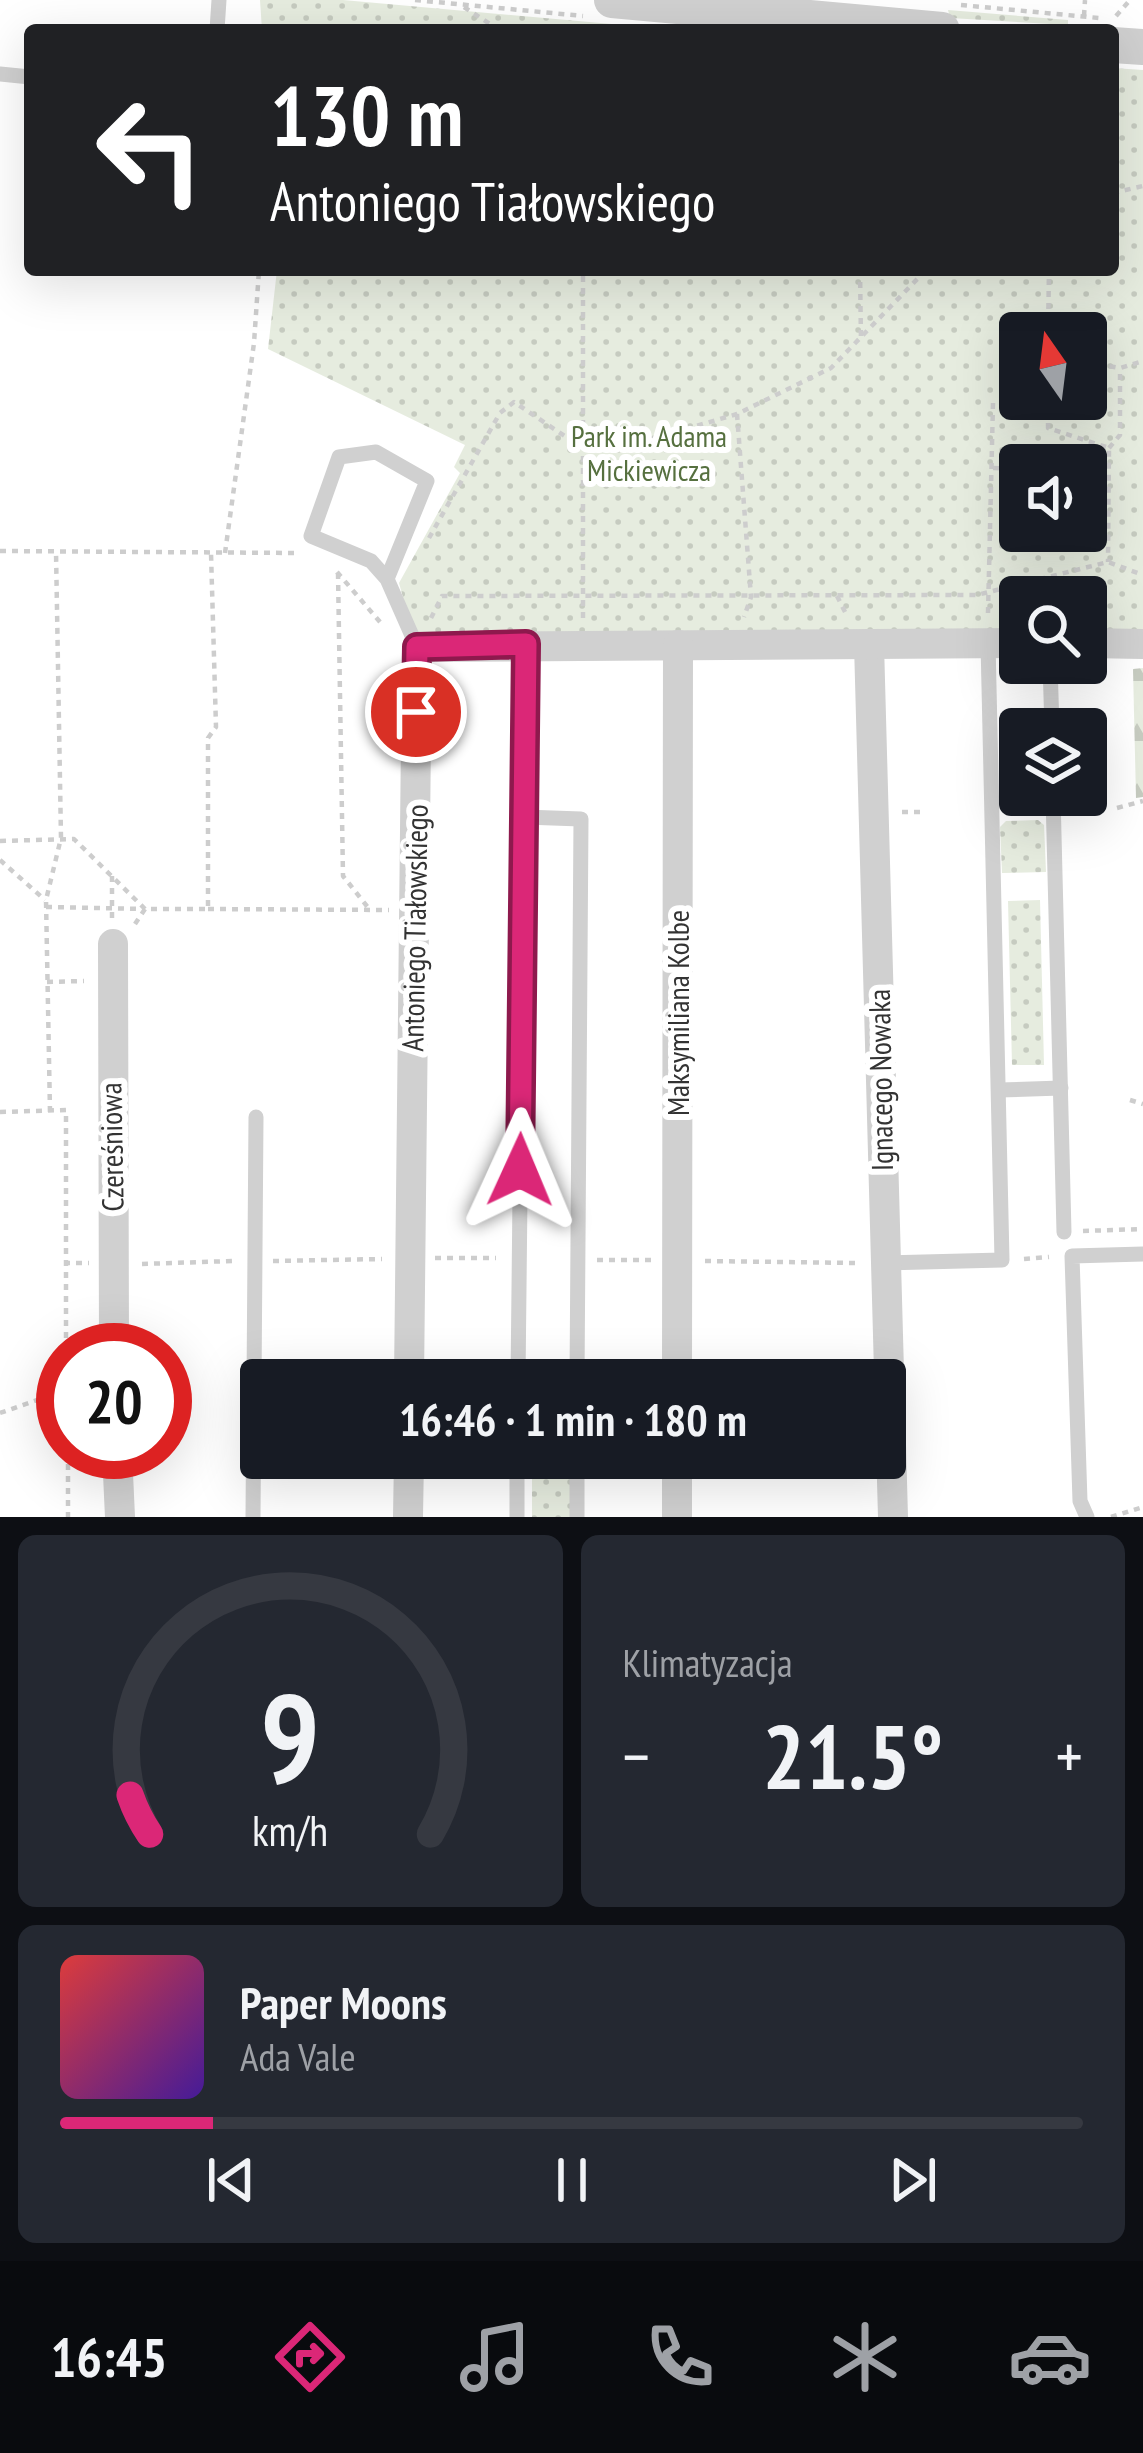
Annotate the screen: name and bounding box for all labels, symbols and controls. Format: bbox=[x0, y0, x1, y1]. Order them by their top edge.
text: 130 m bbox=[270, 60, 463, 169]
icon: left bbox=[72, 72, 228, 228]
text: Antoniego Tiałowskiego bbox=[270, 166, 715, 236]
north arrow bbox=[999, 312, 1107, 420]
map controls bbox=[999, 312, 1107, 816]
park label: Park im. Adama Mickiewicza bbox=[571, 416, 727, 489]
button: sound bbox=[999, 444, 1107, 552]
button: search bbox=[999, 576, 1107, 684]
pin bbox=[365, 661, 467, 763]
icon: arrive bbox=[383, 679, 449, 745]
button: layers bbox=[999, 708, 1107, 816]
street label: Antoniego Tiałowskiego bbox=[392, 804, 436, 1052]
street label: Maksymiliana Kolbe bbox=[658, 910, 697, 1116]
street label: Ignacego Nowaka bbox=[859, 989, 901, 1171]
street label: Czereśniowa bbox=[90, 1082, 132, 1212]
position arrow bbox=[457, 1107, 583, 1233]
speed limit sign: 20 bbox=[36, 1323, 192, 1479]
text: 16:46 · 1 min · 180 m bbox=[399, 1390, 747, 1448]
text: Klimatyzacja bbox=[623, 1637, 793, 1688]
text: 9 bbox=[260, 1656, 320, 1817]
text: 21.5° bbox=[762, 1697, 943, 1814]
text: − bbox=[623, 1713, 650, 1798]
text: + bbox=[1056, 1713, 1083, 1798]
text: km/h bbox=[252, 1802, 328, 1858]
text: Paper Moons bbox=[240, 1973, 447, 2031]
text: Ada Vale bbox=[240, 2031, 356, 2082]
icon: previous bbox=[198, 2147, 264, 2213]
icon: pause bbox=[539, 2147, 605, 2213]
icon: next bbox=[880, 2147, 946, 2213]
icon: directions bbox=[268, 2315, 352, 2399]
icon: music bbox=[453, 2315, 537, 2399]
icon: phone bbox=[638, 2315, 722, 2399]
icon: climate bbox=[823, 2315, 907, 2399]
icon: car bbox=[1008, 2315, 1092, 2399]
text: 16:45 bbox=[51, 2322, 167, 2392]

